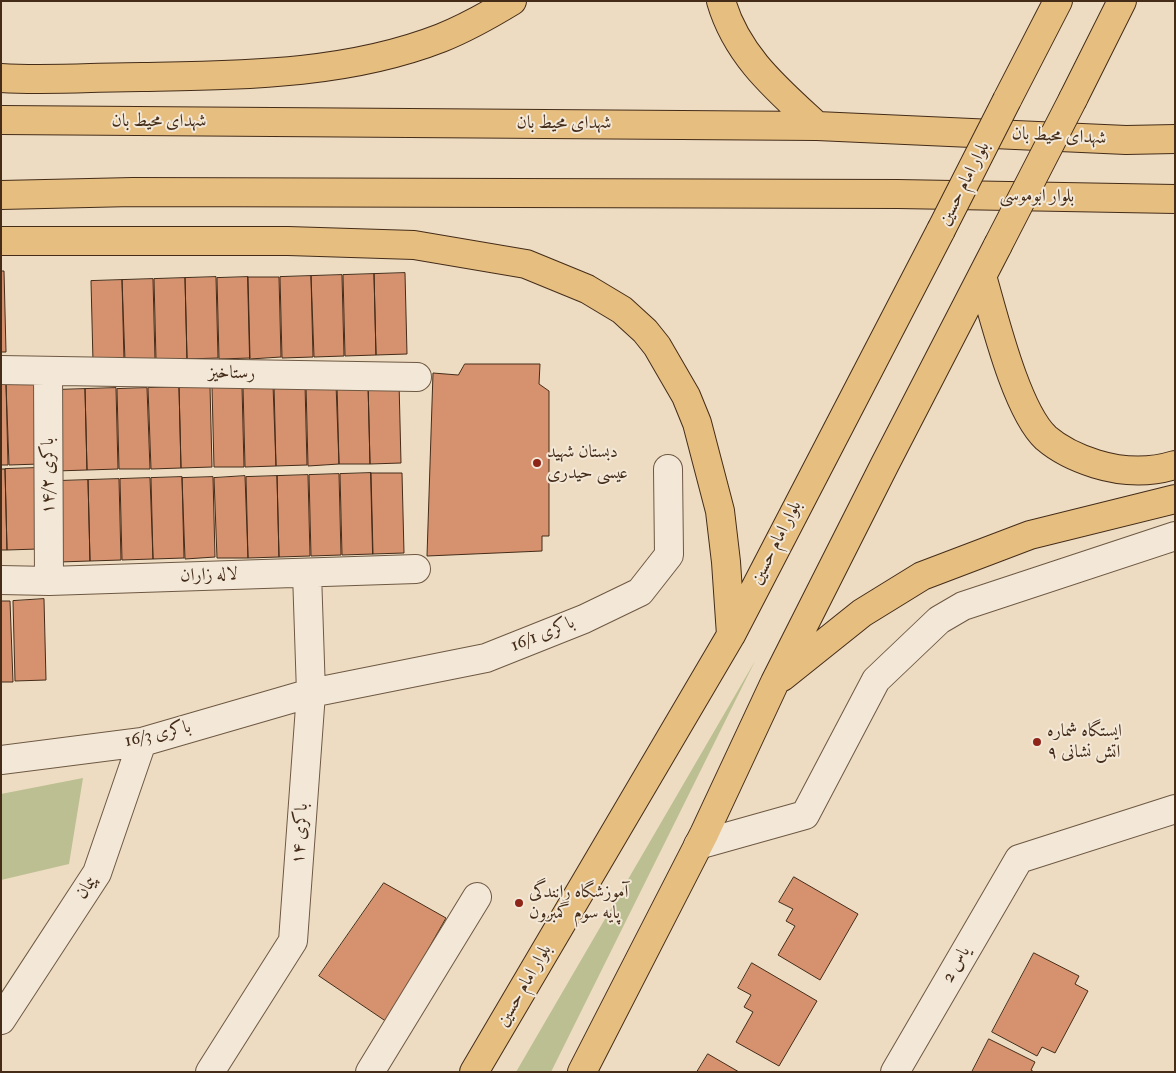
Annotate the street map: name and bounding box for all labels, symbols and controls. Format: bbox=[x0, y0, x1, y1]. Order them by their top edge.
street label: شهدای محیط بان bbox=[112, 111, 206, 133]
street label: شهدای محیط بان bbox=[517, 113, 611, 135]
street label: شهدای محیط بان bbox=[1011, 124, 1107, 150]
street label: بلوار امام حسین bbox=[935, 138, 995, 230]
street label: بلوار ابوموسی bbox=[999, 186, 1075, 208]
street label: رستاخیز bbox=[208, 363, 256, 385]
street label: باکری ۱۴/۲ bbox=[38, 438, 60, 514]
place label: دبستان شهید عیسی حیدری bbox=[547, 442, 628, 484]
marker: دبستان شهید عیسی حیدری bbox=[531, 457, 543, 469]
street label: بلوار امام حسین bbox=[747, 497, 807, 589]
street label: لاله زاران bbox=[180, 564, 238, 588]
street label: باکری 16/1 bbox=[508, 612, 578, 658]
street label: باکری 16/3 bbox=[123, 717, 193, 753]
place label: ایستگاه شماره ۹ اتش نشانی bbox=[1047, 721, 1122, 764]
marker: ایستگاه شماره ۹ اتش نشانی bbox=[1031, 736, 1043, 748]
street label: باکری ۱۴ bbox=[288, 803, 314, 865]
street label: پیمان bbox=[72, 872, 102, 904]
place label: آموزشگاه رانندگی پایه سوم گمبرون bbox=[529, 882, 629, 924]
marker: آموزشگاه رانندگی پایه سوم گمبرون bbox=[513, 897, 525, 909]
street label: بلوار امام حسین bbox=[493, 941, 557, 1031]
street label: یاس 2 bbox=[938, 943, 976, 987]

